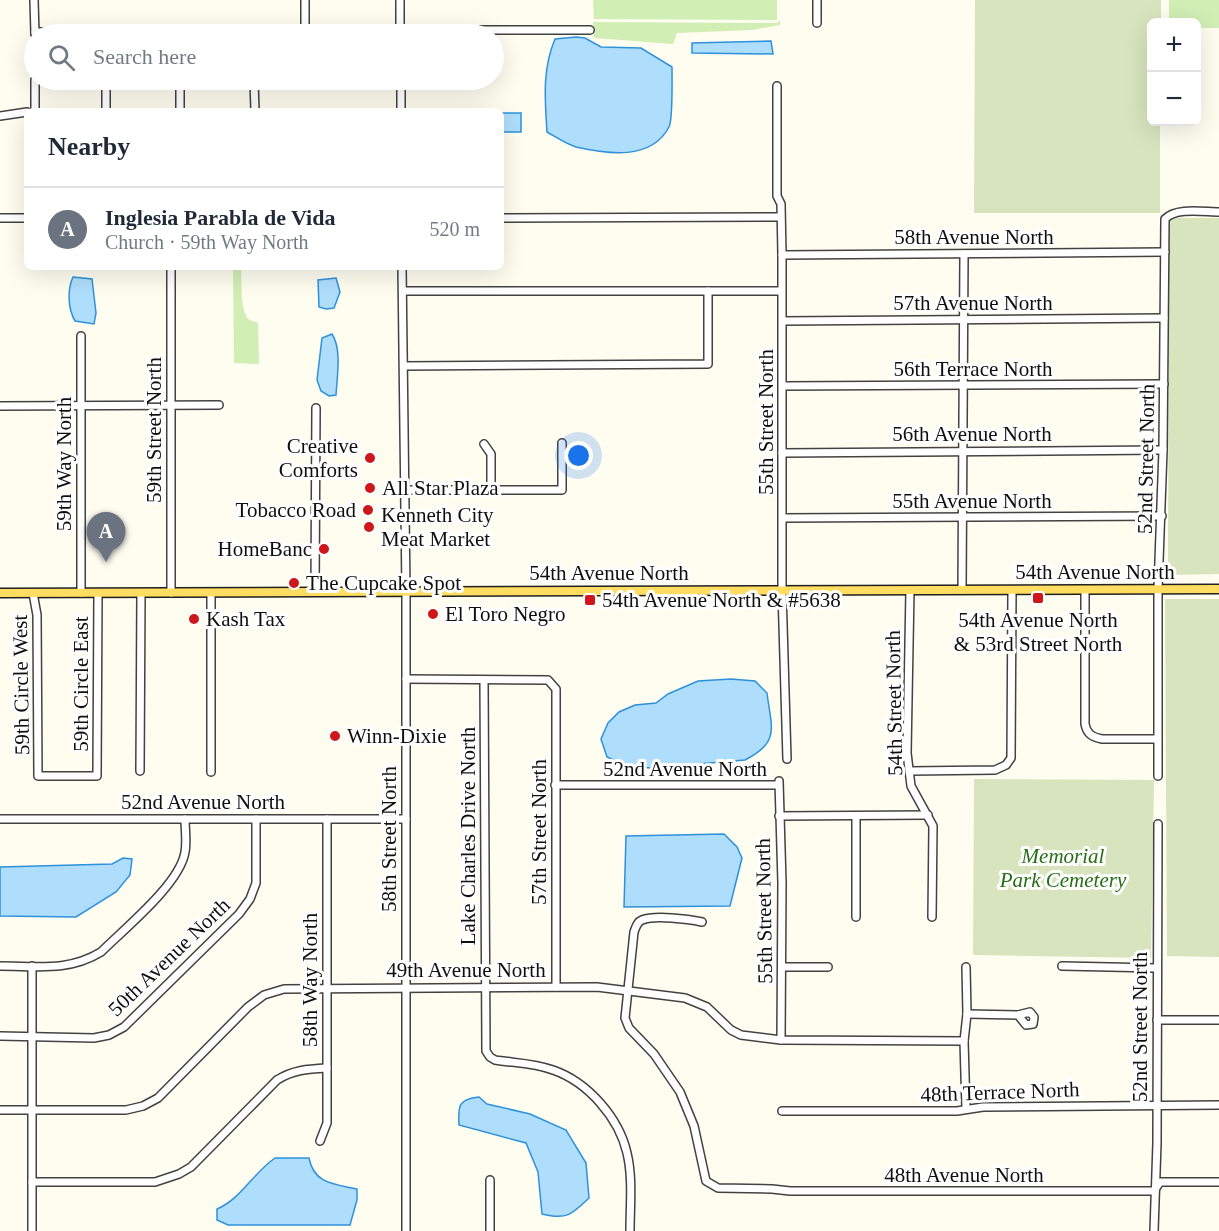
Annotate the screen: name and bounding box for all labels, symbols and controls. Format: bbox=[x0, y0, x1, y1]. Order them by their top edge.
map controls bbox=[1147, 18, 1201, 126]
button: + bbox=[1147, 18, 1201, 72]
search box bbox=[24, 24, 504, 90]
icon: search bbox=[45, 41, 78, 74]
text: Search here bbox=[93, 44, 196, 69]
button: − bbox=[1147, 72, 1201, 126]
text: Nearby bbox=[48, 132, 130, 161]
text: Inglesia Parabla de Vida bbox=[105, 205, 335, 230]
text: A bbox=[60, 218, 75, 240]
text: 520 m bbox=[429, 218, 480, 240]
street label: 58th Avenue North bbox=[894, 225, 1054, 249]
text: Church · 59th Way North bbox=[105, 231, 309, 253]
street label: 57th Avenue North bbox=[893, 291, 1053, 315]
street label: 55th Street North bbox=[754, 349, 778, 495]
street label: 59th Street North bbox=[142, 357, 166, 503]
street label: 56th Terrace North bbox=[893, 357, 1053, 381]
street label: 52nd Street North bbox=[1133, 383, 1159, 534]
street label: 59th Way North bbox=[52, 396, 76, 531]
street label: 56th Avenue North bbox=[892, 422, 1052, 446]
place label: Creative Comforts bbox=[279, 434, 358, 482]
your location bbox=[564, 441, 593, 470]
marker: Creative Comforts bbox=[363, 451, 377, 465]
place label: All Star Plaza bbox=[382, 476, 499, 500]
marker: All Star Plaza bbox=[363, 481, 377, 495]
street label: 55th Avenue North bbox=[892, 489, 1052, 513]
place label: Tobacco Road bbox=[236, 498, 356, 522]
marker: Tobacco Road bbox=[361, 503, 375, 517]
place label: Kenneth City Meat Market bbox=[381, 503, 494, 551]
pin: A bbox=[86, 512, 126, 562]
marker: Kenneth City Meat Market bbox=[362, 520, 376, 534]
place label: HomeBanc bbox=[218, 537, 312, 561]
marker: HomeBanc bbox=[317, 542, 331, 556]
street label: 54th Avenue North bbox=[1015, 560, 1175, 584]
street label: 54th Avenue North bbox=[529, 561, 689, 585]
place label: The Cupcake Spot bbox=[306, 571, 461, 595]
marker: The Cupcake Spot bbox=[287, 576, 301, 590]
place label: 54th Avenue North & #5638 bbox=[602, 588, 841, 612]
marker: 54th Avenue North & 53rd Street North bbox=[1031, 591, 1045, 605]
marker: 54th Avenue North & #5638 bbox=[583, 593, 597, 607]
place label: El Toro Negro bbox=[445, 602, 566, 626]
place label: Kash Tax bbox=[206, 607, 286, 631]
marker: El Toro Negro bbox=[426, 607, 440, 621]
place label: 54th Avenue North & 53rd Street North bbox=[954, 608, 1123, 656]
marker: Kash Tax bbox=[187, 612, 201, 626]
street label: 59th Circle West bbox=[8, 615, 34, 755]
street label: 59th Circle East bbox=[69, 616, 93, 752]
street label: 54th Street North bbox=[881, 629, 907, 776]
place label: Winn-Dixie bbox=[347, 724, 446, 748]
street label: Lake Charles Drive North bbox=[456, 726, 480, 945]
marker: Winn-Dixie bbox=[328, 729, 342, 743]
street label: 52nd Avenue North bbox=[603, 757, 768, 781]
street label: 57th Street North bbox=[527, 759, 551, 905]
street label: 58th Street North bbox=[377, 766, 401, 912]
street label: 52nd Avenue North bbox=[121, 790, 286, 814]
street label: 55th Street North bbox=[751, 837, 777, 984]
park label: Memorial Park Cemetery bbox=[999, 844, 1127, 892]
street label: 50th Avenue North bbox=[103, 893, 235, 1021]
street label: 58th Way North bbox=[298, 912, 322, 1047]
street label: 52nd Street North bbox=[1128, 951, 1152, 1102]
street label: 49th Avenue North bbox=[386, 958, 546, 982]
street label: 48th Terrace North bbox=[920, 1077, 1080, 1107]
street label: 48th Avenue North bbox=[884, 1163, 1044, 1187]

